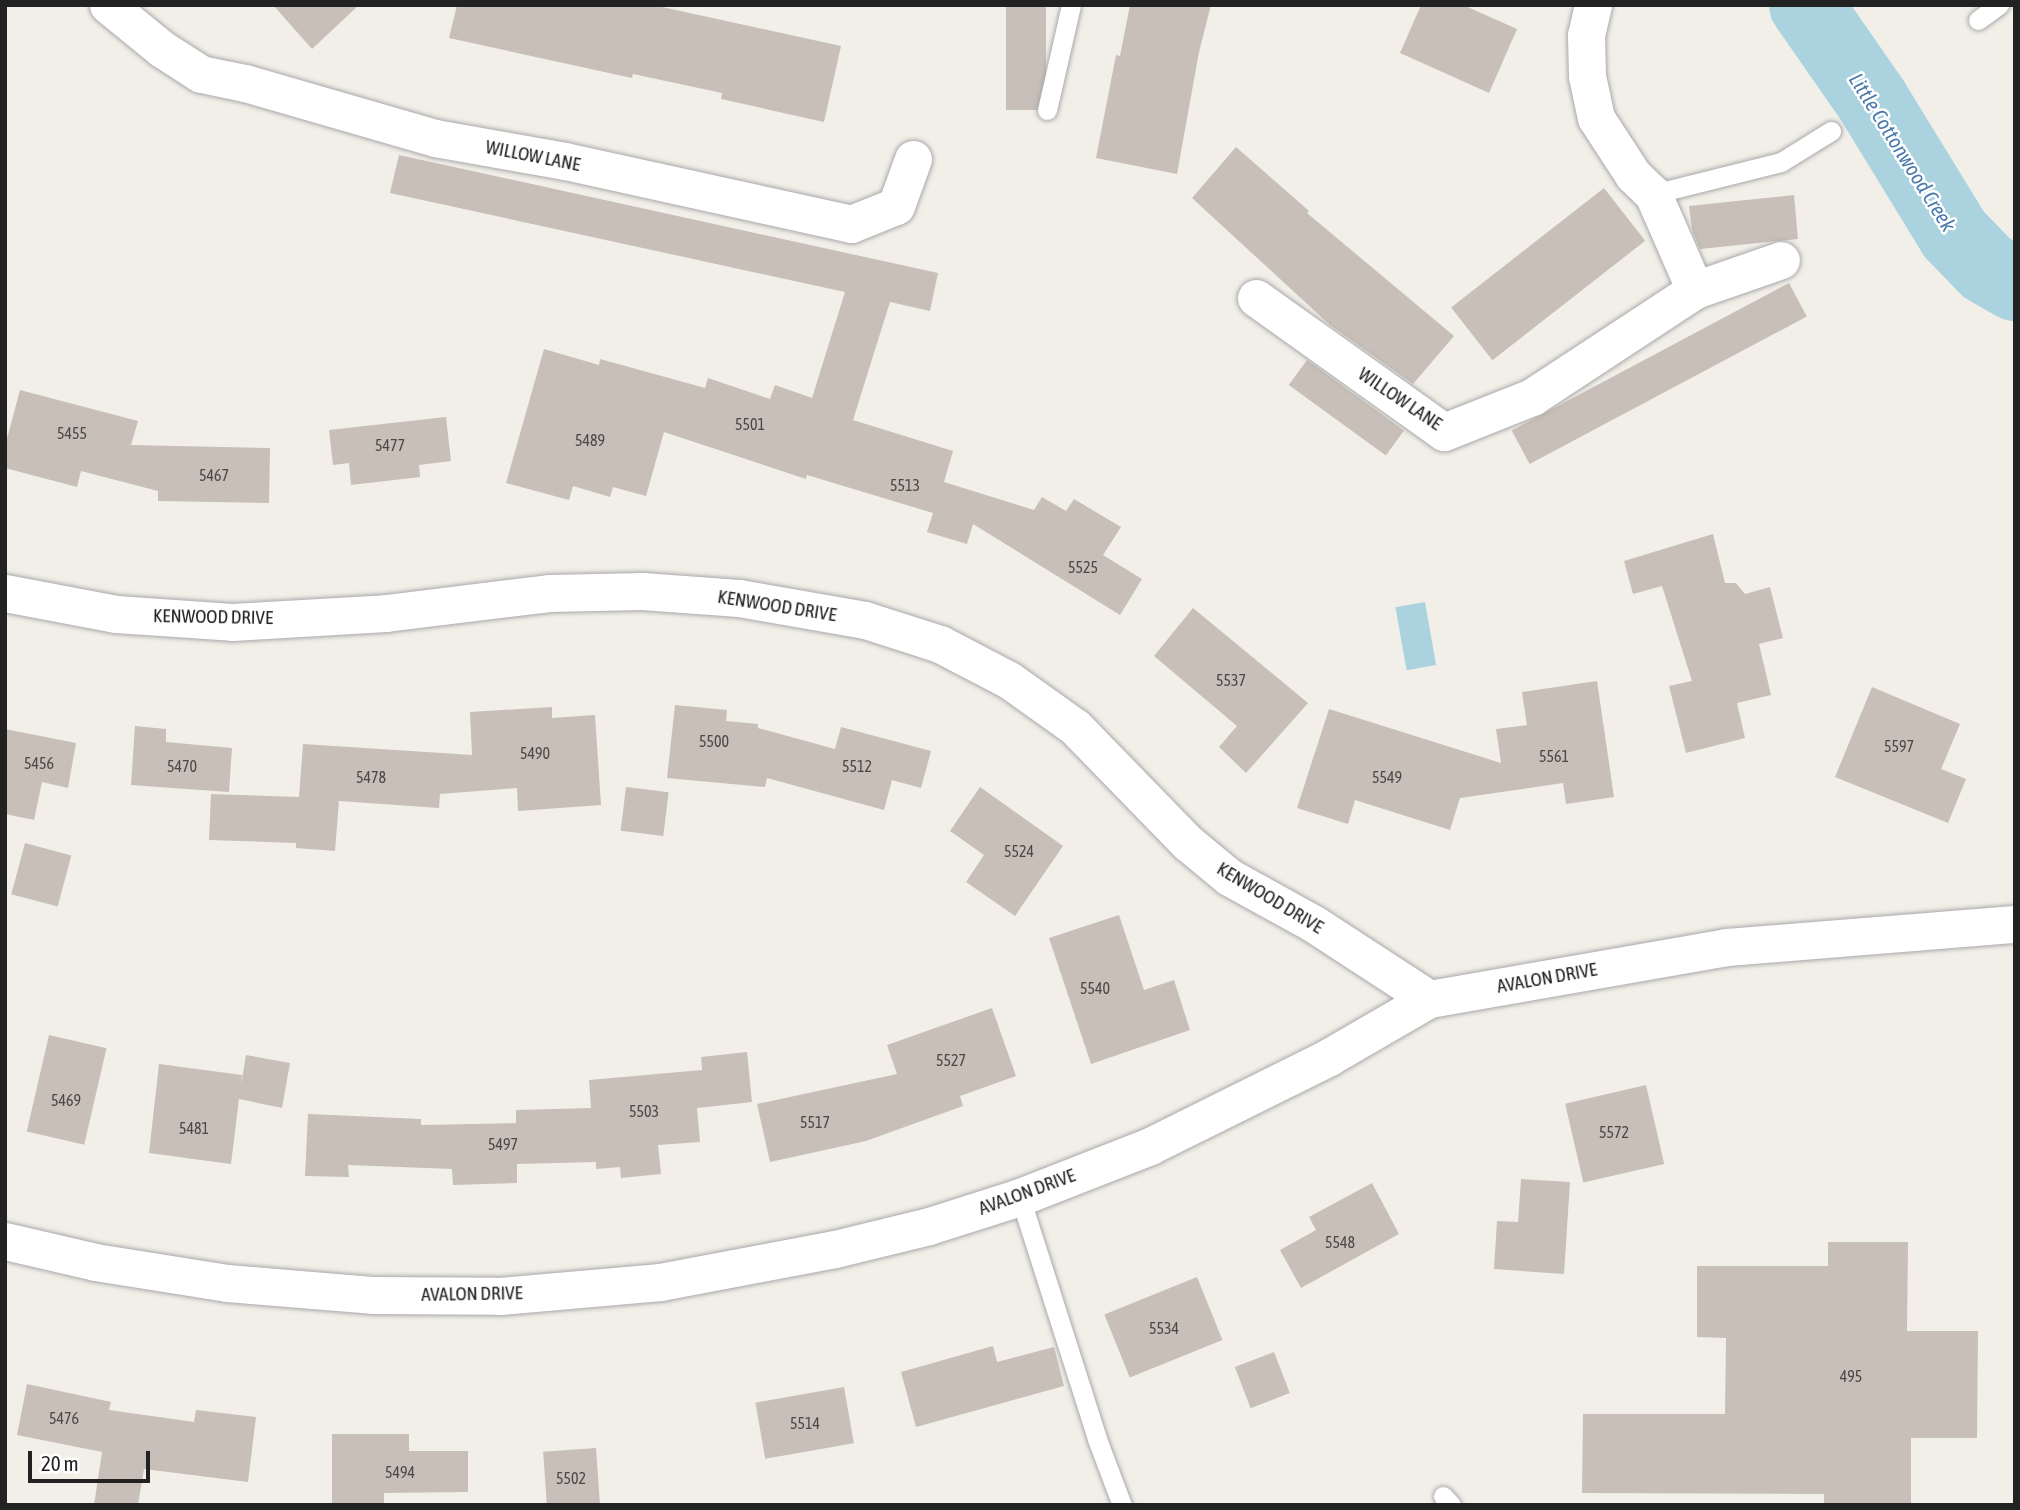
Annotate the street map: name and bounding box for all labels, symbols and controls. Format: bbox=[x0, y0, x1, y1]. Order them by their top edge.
water label: Little Cottonwood Creek bbox=[1844, 68, 1962, 236]
street label: WILLOW LANE bbox=[484, 136, 582, 176]
street label: WILLOW LANE bbox=[1354, 363, 1446, 435]
house number: 5501 bbox=[735, 414, 765, 434]
house number: 5455 bbox=[57, 423, 87, 443]
house number: 5489 bbox=[575, 430, 605, 450]
house number: 5477 bbox=[375, 435, 405, 455]
house number: 5467 bbox=[199, 465, 229, 485]
house number: 5513 bbox=[890, 475, 920, 495]
house number: 5525 bbox=[1068, 557, 1098, 577]
street label: KENWOOD DRIVE bbox=[716, 585, 838, 627]
street label: KENWOOD DRIVE bbox=[153, 605, 273, 629]
house number: 5537 bbox=[1216, 670, 1246, 690]
house number: 5500 bbox=[699, 731, 729, 751]
house number: 5597 bbox=[1884, 736, 1914, 756]
house number: 5490 bbox=[520, 743, 550, 763]
house number: 5561 bbox=[1539, 746, 1569, 766]
house number: 5456 bbox=[24, 753, 54, 773]
house number: 5470 bbox=[167, 756, 197, 776]
house number: 5512 bbox=[842, 756, 872, 776]
house number: 5478 bbox=[356, 767, 386, 787]
house number: 5549 bbox=[1372, 767, 1402, 787]
house number: 5524 bbox=[1004, 841, 1034, 861]
street label: KENWOOD DRIVE bbox=[1213, 857, 1327, 939]
street label: AVALON DRIVE bbox=[1495, 958, 1599, 998]
house number: 5540 bbox=[1080, 978, 1110, 998]
house number: 5527 bbox=[936, 1050, 966, 1070]
house number: 5469 bbox=[51, 1090, 81, 1110]
house number: 5503 bbox=[629, 1101, 659, 1121]
house number: 5517 bbox=[800, 1112, 830, 1132]
house number: 5481 bbox=[179, 1118, 209, 1138]
house number: 5572 bbox=[1599, 1122, 1629, 1142]
house number: 5497 bbox=[488, 1134, 518, 1154]
street label: AVALON DRIVE bbox=[975, 1164, 1079, 1220]
house number: 5548 bbox=[1325, 1232, 1355, 1252]
street label: AVALON DRIVE bbox=[421, 1282, 523, 1306]
house number: 5534 bbox=[1149, 1318, 1179, 1338]
house number: 495 bbox=[1840, 1366, 1862, 1386]
house number: 5476 bbox=[49, 1408, 79, 1428]
house number: 5514 bbox=[790, 1413, 820, 1433]
scale bar bbox=[32, 1436, 154, 1480]
text: 20 m bbox=[41, 1451, 79, 1475]
house number: 5494 bbox=[385, 1462, 415, 1482]
house number: 5502 bbox=[556, 1468, 586, 1488]

